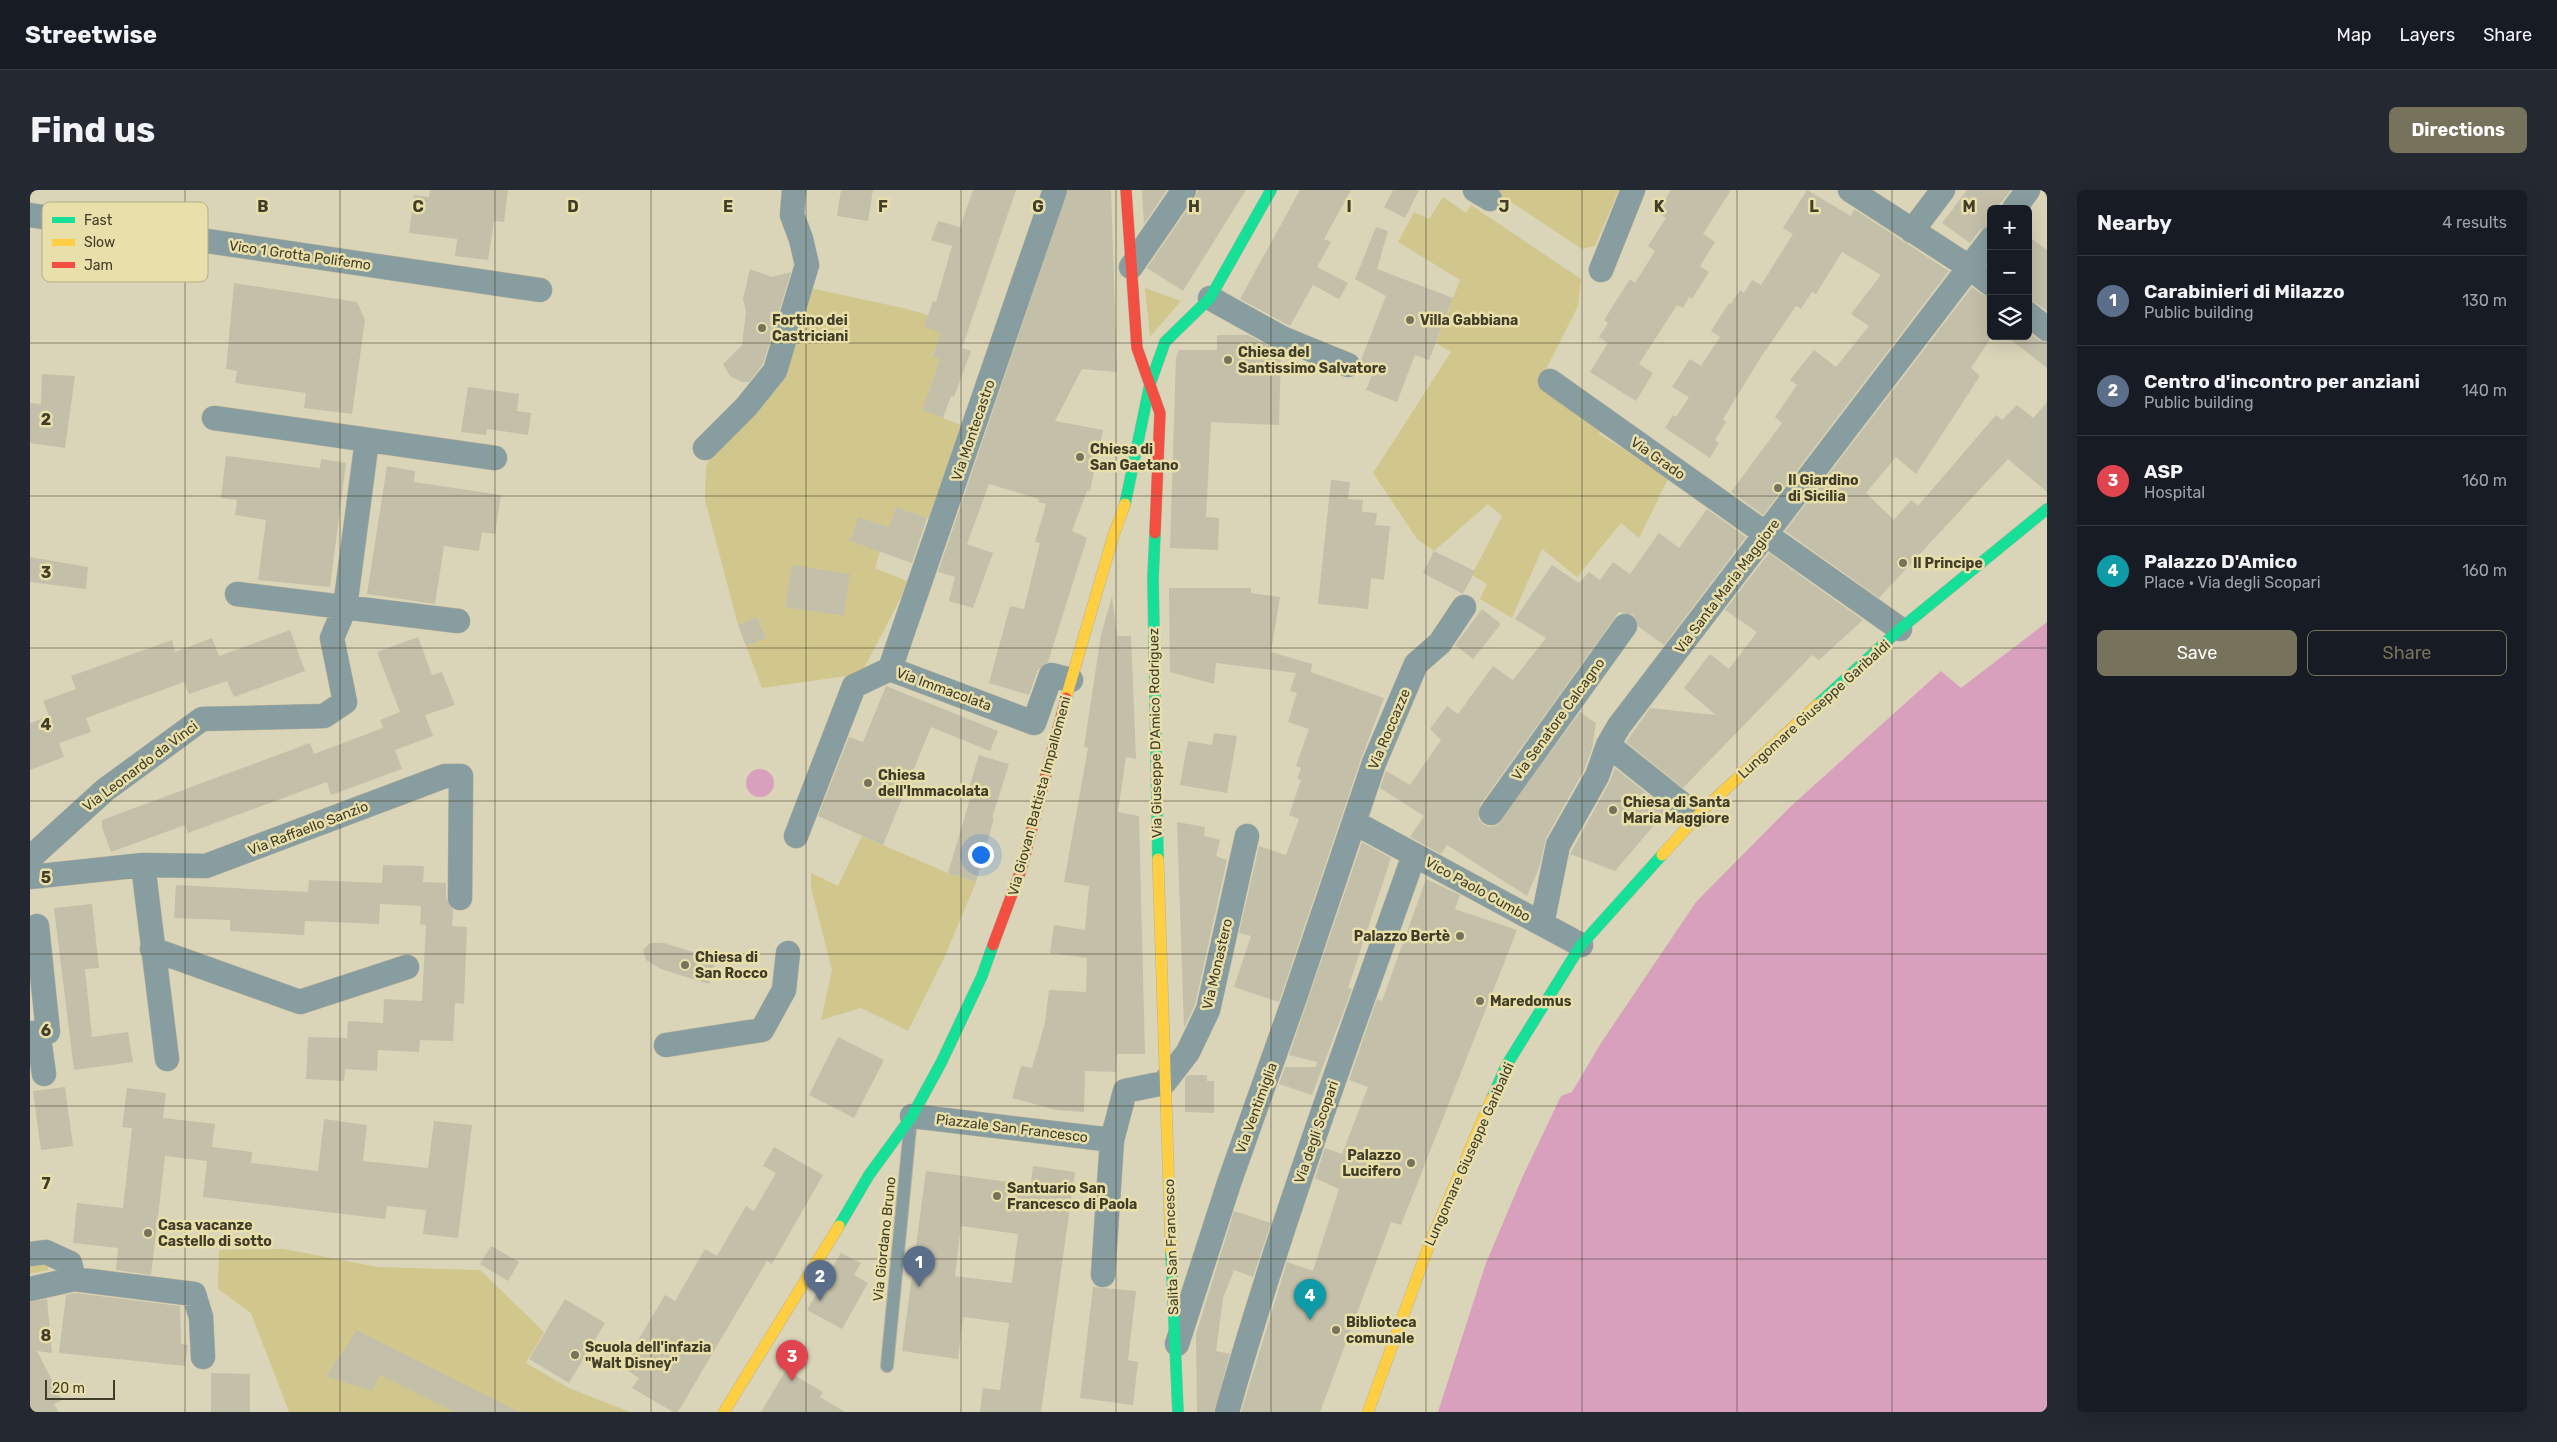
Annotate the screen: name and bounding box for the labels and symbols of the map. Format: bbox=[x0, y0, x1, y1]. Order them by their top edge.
text: B bbox=[257, 197, 269, 216]
text: C bbox=[412, 197, 424, 216]
text: D bbox=[567, 197, 579, 216]
text: E bbox=[723, 197, 733, 216]
text: F bbox=[878, 197, 888, 216]
text: G bbox=[1032, 197, 1044, 216]
text: H bbox=[1188, 197, 1200, 216]
text: I bbox=[1346, 197, 1352, 216]
text: J bbox=[1499, 197, 1509, 216]
text: K bbox=[1654, 197, 1665, 216]
text: L bbox=[1809, 197, 1819, 216]
text: M bbox=[1962, 197, 1976, 216]
legend bbox=[42, 202, 208, 282]
text: Fast bbox=[84, 212, 113, 229]
text: Slow bbox=[84, 234, 115, 251]
street label: Vico 1 Grotta Polifemo bbox=[228, 237, 372, 274]
text: Jam bbox=[84, 257, 113, 274]
place label: Fortino dei Castriciani bbox=[772, 312, 848, 345]
place label: Villa Gabbiana bbox=[1420, 312, 1518, 329]
marker: Villa Gabbiana bbox=[1404, 314, 1416, 326]
marker: Fortino dei Castriciani bbox=[756, 322, 768, 334]
place label: Chiesa del Santissimo Salvatore bbox=[1238, 344, 1386, 377]
marker: Chiesa del Santissimo Salvatore bbox=[1222, 354, 1234, 366]
street label: Via Montecastro bbox=[948, 377, 999, 483]
text: 2 bbox=[41, 410, 51, 429]
street label: Via Grado bbox=[1627, 434, 1688, 483]
place label: Chiesa di San Gaetano bbox=[1090, 441, 1179, 474]
marker: Chiesa di San Gaetano bbox=[1074, 451, 1086, 463]
place label: Il Giardino di Sicilia bbox=[1788, 472, 1859, 505]
marker: Il Giardino di Sicilia bbox=[1772, 482, 1784, 494]
street label: Via Santa Maria Maggiore bbox=[1671, 516, 1784, 657]
place label: Il Principe bbox=[1913, 555, 1983, 572]
marker: Il Principe bbox=[1897, 557, 1909, 569]
text: 3 bbox=[41, 563, 51, 582]
street label: Via Giuseppe D'Amico Rodriguez bbox=[1145, 628, 1166, 838]
street label: Lungomare Giuseppe Garibaldi bbox=[1735, 636, 1894, 782]
street label: Via Senatore Calcagno bbox=[1508, 655, 1609, 784]
street label: Via Immacolata bbox=[894, 664, 994, 715]
street label: Via Roccazze bbox=[1365, 686, 1414, 772]
street label: Via Giovan Battista Impallomeni bbox=[1005, 694, 1074, 898]
text: 4 bbox=[41, 715, 52, 734]
street label: Via Leonardo da Vinci bbox=[79, 718, 201, 815]
place label: Chiesa dell'Immacolata bbox=[878, 767, 989, 800]
marker: Chiesa dell'Immacolata bbox=[862, 777, 874, 789]
place label: Chiesa di Santa Maria Maggiore bbox=[1623, 794, 1730, 827]
street label: Via Raffaello Sanzio bbox=[246, 798, 371, 859]
marker: Chiesa di Santa Maria Maggiore bbox=[1607, 804, 1619, 816]
your location bbox=[968, 842, 994, 868]
street label: Vico Paolo Cumbo bbox=[1422, 853, 1533, 925]
text: 5 bbox=[41, 868, 51, 887]
street label: Via Monastero bbox=[1199, 917, 1236, 1011]
place label: Palazzo Bertè bbox=[1354, 928, 1450, 945]
marker: Palazzo Bertè bbox=[1454, 930, 1466, 942]
place label: Chiesa di San Rocco bbox=[695, 949, 768, 982]
marker: Chiesa di San Rocco bbox=[679, 959, 691, 971]
place label: Maredomus bbox=[1490, 993, 1572, 1010]
marker: Maredomus bbox=[1474, 995, 1486, 1007]
text: 6 bbox=[41, 1021, 51, 1040]
street label: Via Ventimiglia bbox=[1232, 1060, 1281, 1156]
street label: Lungomare Giuseppe Garibaldi bbox=[1421, 1060, 1518, 1249]
street label: Via degli Scopari bbox=[1291, 1078, 1342, 1186]
street label: Piazzale San Francesco bbox=[935, 1111, 1089, 1146]
place label: Palazzo Lucifero bbox=[1342, 1147, 1401, 1180]
marker: Palazzo Lucifero bbox=[1405, 1157, 1417, 1169]
text: 7 bbox=[41, 1174, 51, 1193]
street label: Via Giordano Bruno bbox=[869, 1176, 900, 1302]
street label: Salita San Francesco bbox=[1161, 1179, 1182, 1315]
place label: Santuario San Francesco di Paola bbox=[1007, 1180, 1137, 1213]
marker: Santuario San Francesco di Paola bbox=[991, 1190, 1003, 1202]
place label: Casa vacanze Castello di sotto bbox=[158, 1217, 272, 1250]
marker: Casa vacanze Castello di sotto bbox=[142, 1227, 154, 1239]
pin: 1 bbox=[903, 1246, 935, 1287]
pin: 2 bbox=[804, 1260, 836, 1301]
pin: 4 bbox=[1294, 1279, 1326, 1320]
place label: Biblioteca comunale bbox=[1346, 1314, 1417, 1347]
marker: Biblioteca comunale bbox=[1330, 1324, 1342, 1336]
text: 8 bbox=[41, 1326, 52, 1345]
place label: Scuola dell'infazia "Walt Disney" bbox=[585, 1339, 711, 1372]
pin: 3 bbox=[776, 1340, 808, 1381]
marker: Scuola dell'infazia "Walt Disney" bbox=[569, 1349, 581, 1361]
scale bar bbox=[45, 1377, 115, 1400]

